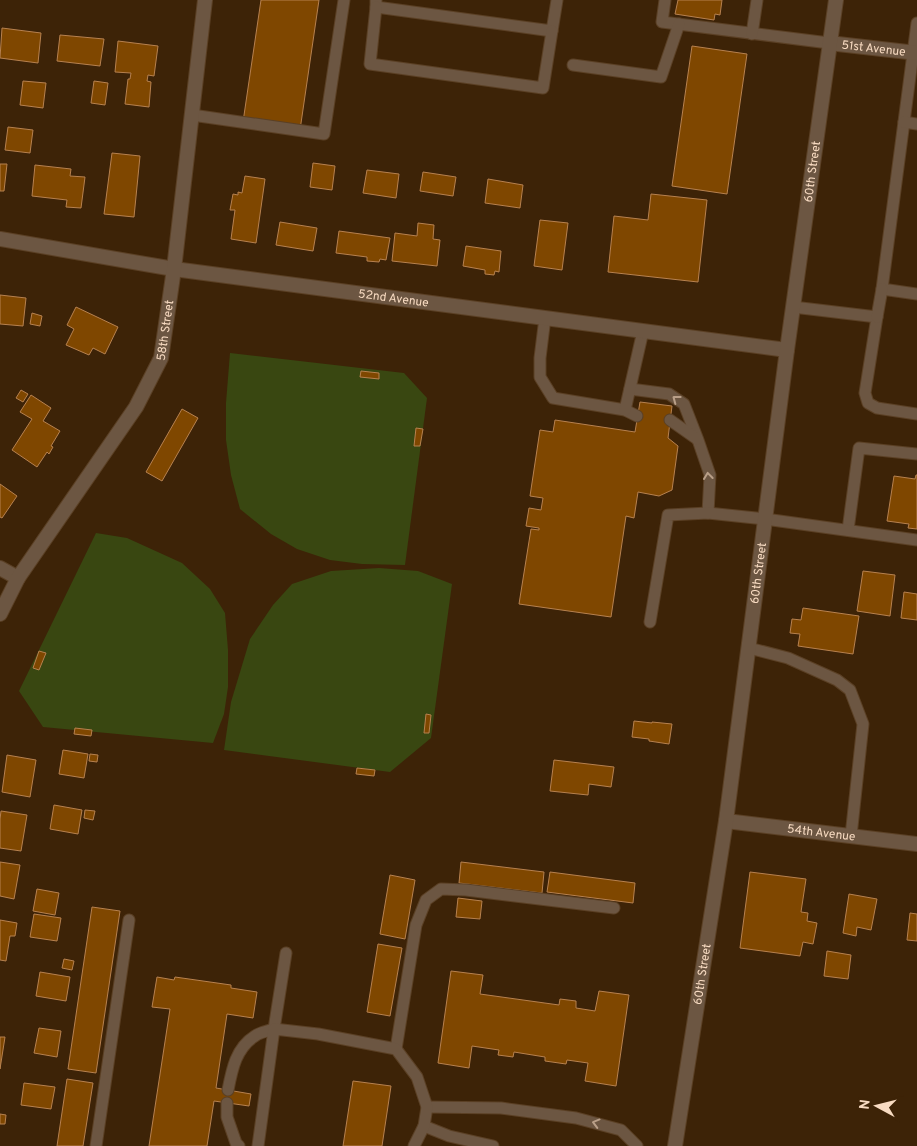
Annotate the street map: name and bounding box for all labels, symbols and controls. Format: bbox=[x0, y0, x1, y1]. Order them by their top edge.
street label: 51st Avenue bbox=[841, 37, 906, 61]
street label: 60th Street bbox=[801, 140, 825, 204]
street label: 52nd Avenue bbox=[357, 286, 430, 312]
street label: 58th Street bbox=[154, 299, 178, 362]
one-way arrow bbox=[672, 396, 682, 405]
one-way arrow bbox=[703, 472, 714, 480]
street label: 60th Street bbox=[747, 541, 771, 605]
street label: 54th Avenue bbox=[786, 821, 856, 846]
street label: 60th Street bbox=[690, 942, 716, 1006]
north arrow bbox=[852, 1081, 902, 1131]
text: N bbox=[857, 1099, 875, 1111]
one-way arrow bbox=[592, 1118, 601, 1129]

